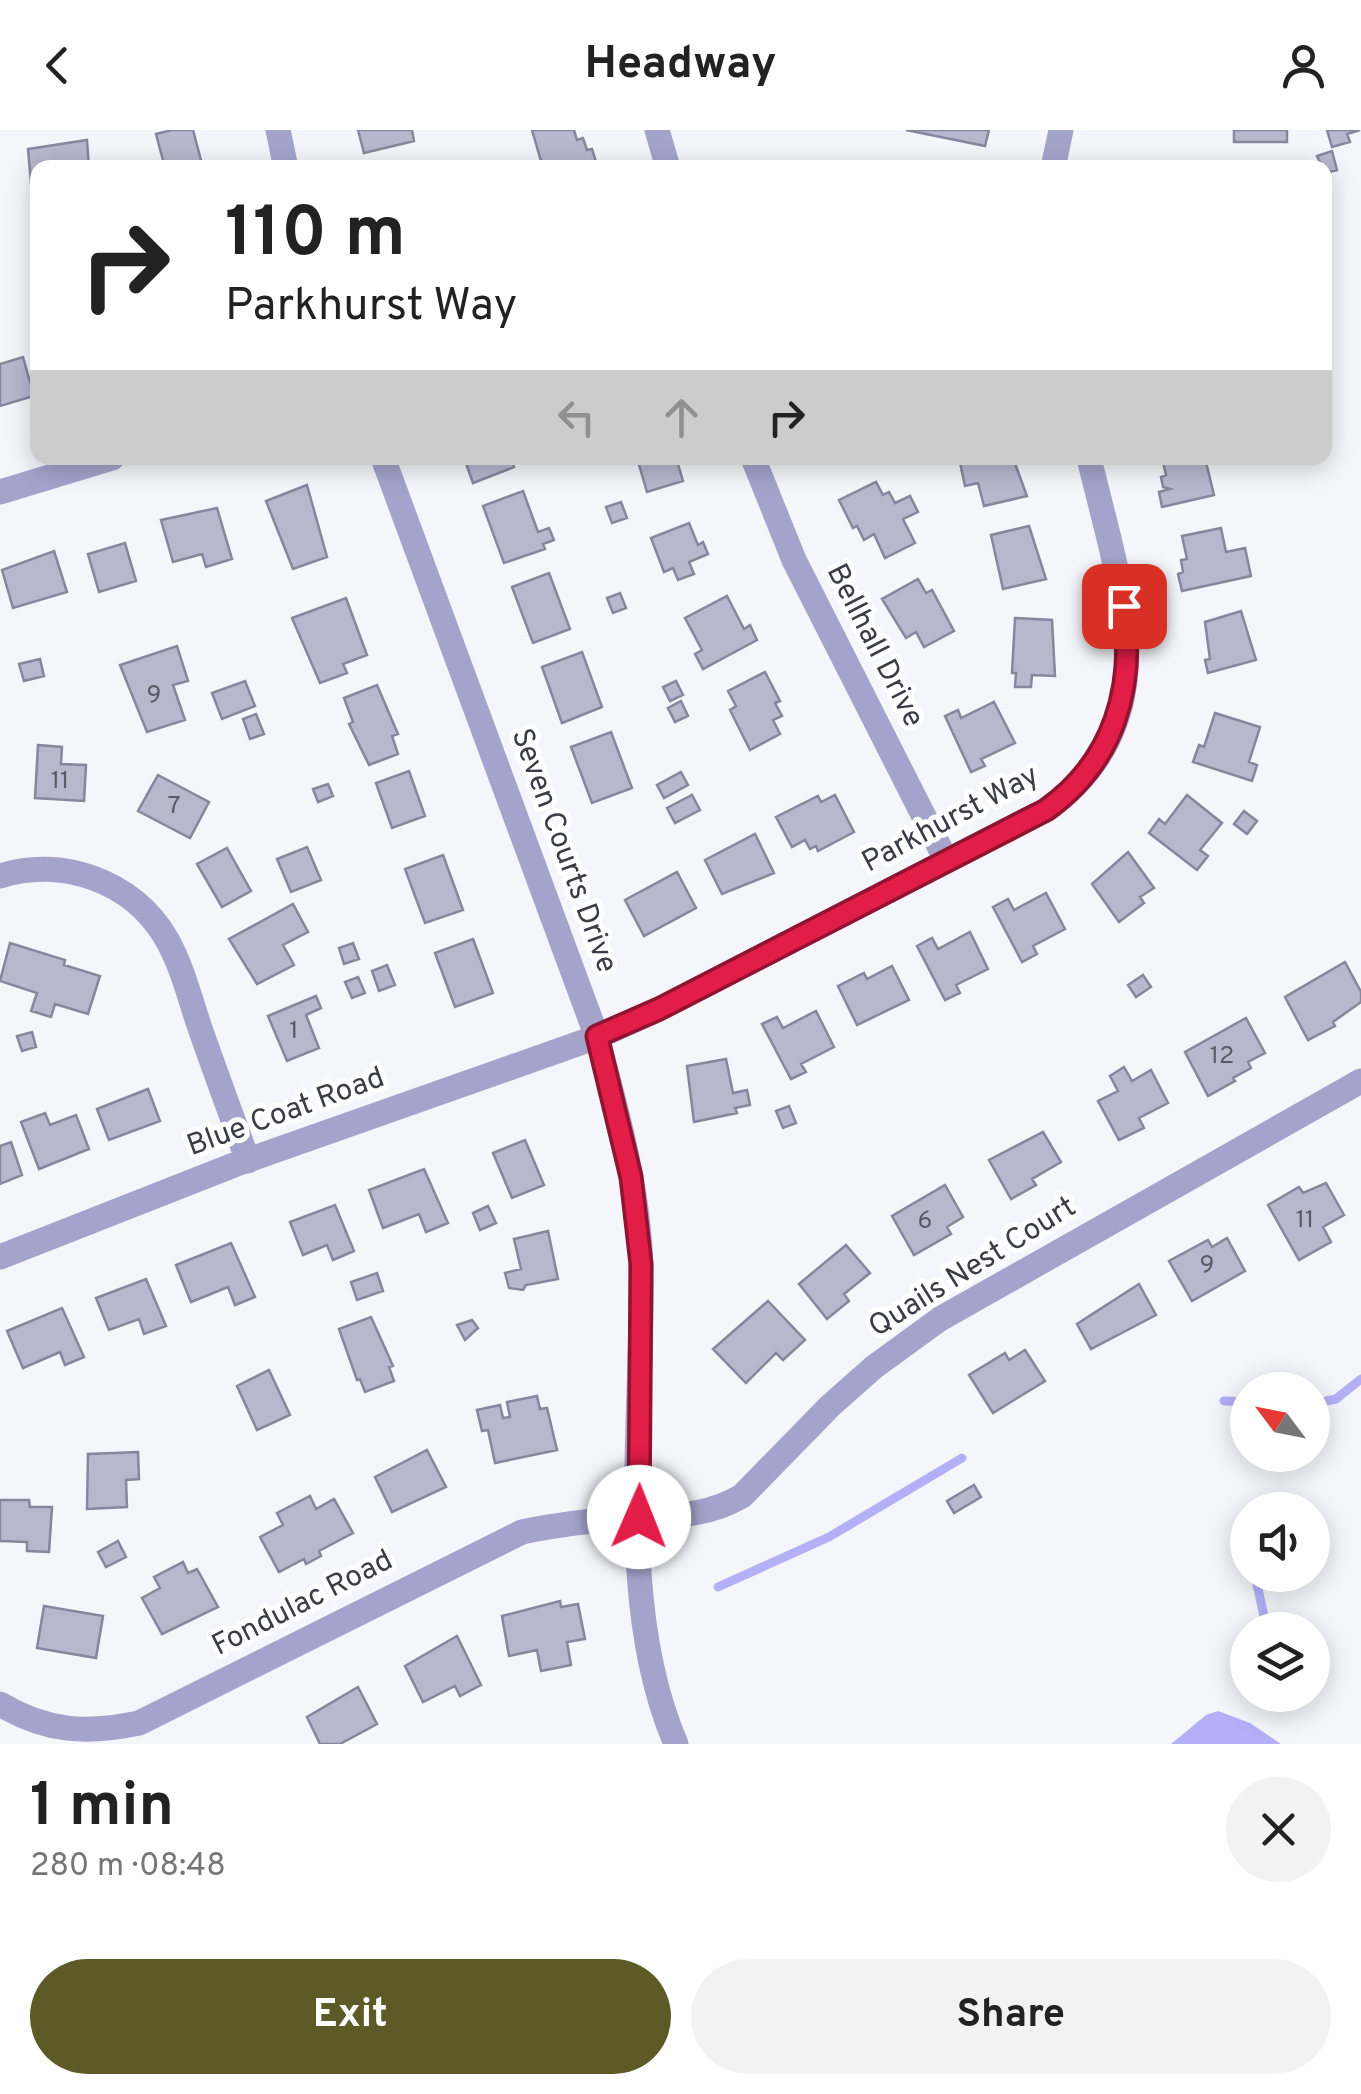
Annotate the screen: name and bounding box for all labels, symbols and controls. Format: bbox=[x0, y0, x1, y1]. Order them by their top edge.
text: Headway bbox=[584, 37, 777, 94]
icon: back bbox=[30, 38, 85, 93]
icon: person bbox=[1276, 38, 1331, 93]
text: 110 m bbox=[225, 192, 406, 281]
icon: right bbox=[60, 200, 190, 330]
text: Parkhurst Way bbox=[225, 279, 517, 336]
icon: left bbox=[549, 390, 604, 445]
icon: ahead bbox=[654, 390, 709, 445]
icon: right bbox=[759, 390, 814, 445]
street label: Bellhall Drive bbox=[817, 558, 931, 734]
pin bbox=[1082, 564, 1167, 649]
icon: arrive bbox=[1097, 579, 1152, 634]
house number: 9 bbox=[147, 680, 161, 712]
street label: Seven Courts Drive bbox=[502, 724, 624, 978]
street label: Parkhurst Way bbox=[856, 758, 1046, 882]
house number: 11 bbox=[51, 766, 69, 798]
house number: 7 bbox=[167, 791, 181, 823]
house number: 1 bbox=[289, 1016, 299, 1048]
house number: 12 bbox=[1210, 1041, 1234, 1073]
street label: Blue Coat Road bbox=[182, 1060, 390, 1166]
street label: Quails Nest Court bbox=[862, 1189, 1084, 1347]
house number: 11 bbox=[1296, 1205, 1314, 1237]
house number: 6 bbox=[918, 1206, 932, 1238]
house number: 9 bbox=[1200, 1250, 1214, 1282]
north arrow bbox=[1230, 1372, 1330, 1472]
map controls bbox=[1230, 1372, 1330, 1712]
position arrow bbox=[587, 1465, 691, 1569]
button: sound bbox=[1230, 1492, 1330, 1592]
street label: Fondulac Road bbox=[207, 1543, 399, 1665]
button: layers bbox=[1230, 1612, 1330, 1712]
text: 1 min bbox=[30, 1771, 174, 1847]
button: close bbox=[1226, 1777, 1331, 1882]
text: 280 m · 08:48 bbox=[30, 1847, 226, 1887]
button: Exit bbox=[30, 1959, 671, 2074]
button: Share bbox=[691, 1959, 1331, 2074]

